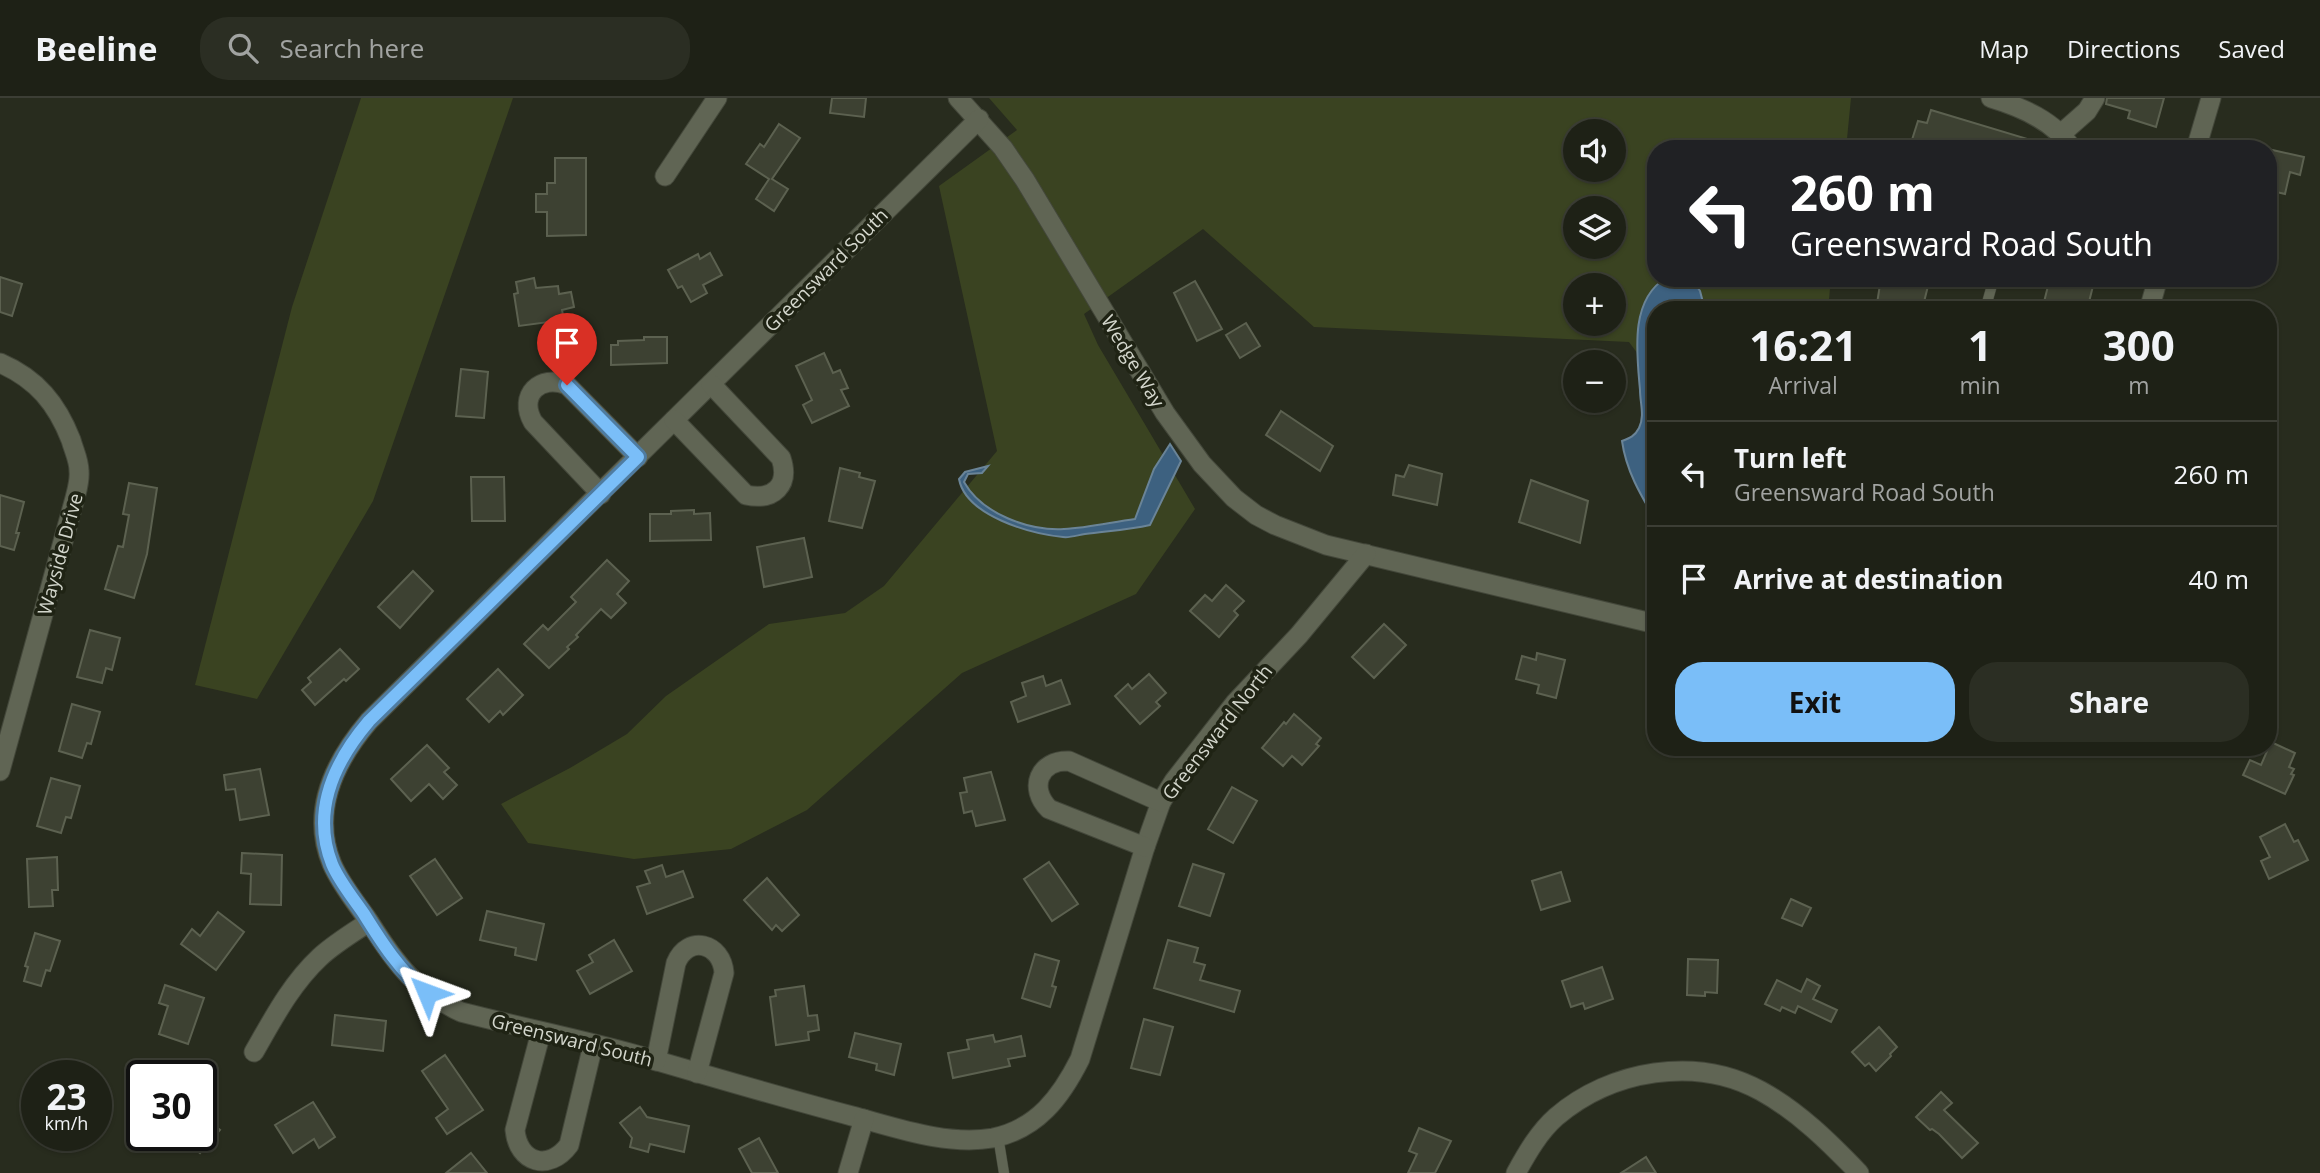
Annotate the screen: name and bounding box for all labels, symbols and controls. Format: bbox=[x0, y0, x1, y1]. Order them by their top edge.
search box bbox=[200, 17, 690, 80]
text: Beeline bbox=[35, 26, 158, 71]
icon: search bbox=[224, 29, 262, 67]
text: Search here bbox=[280, 30, 424, 66]
text: Map bbox=[1979, 32, 2029, 65]
text: Directions bbox=[2067, 32, 2180, 65]
text: Saved bbox=[2218, 32, 2285, 65]
map controls bbox=[1563, 119, 1626, 413]
button: sound bbox=[1563, 119, 1626, 182]
text: 260 m bbox=[1790, 159, 1935, 225]
icon: left bbox=[1675, 168, 1766, 259]
button: layers bbox=[1563, 196, 1626, 259]
street label: Greensward South bbox=[758, 202, 894, 338]
text: Greensward Road South bbox=[1790, 222, 2153, 265]
button: + bbox=[1563, 273, 1626, 336]
street label: Wedge Way bbox=[1095, 310, 1171, 412]
pin bbox=[537, 313, 597, 385]
text: 16:21 bbox=[1749, 316, 1857, 373]
text: 1 bbox=[1968, 316, 1992, 373]
text: 300 bbox=[2103, 316, 2175, 373]
icon: arrive bbox=[548, 324, 586, 362]
button: − bbox=[1563, 350, 1626, 413]
text: Arrival bbox=[1769, 369, 1838, 401]
text: min bbox=[1959, 369, 2001, 401]
text: m bbox=[2128, 369, 2149, 401]
text: Turn left bbox=[1734, 440, 1846, 476]
icon: left bbox=[1675, 455, 1713, 493]
text: 260 m bbox=[2174, 456, 2249, 492]
text: Greensward Road South bbox=[1734, 476, 1995, 508]
street label: Wayside Drive bbox=[31, 490, 89, 618]
icon: arrive bbox=[1675, 560, 1713, 598]
text: Arrive at destination bbox=[1734, 561, 2003, 597]
text: 40 m bbox=[2188, 561, 2249, 597]
street label: Greensward North bbox=[1156, 659, 1278, 805]
button: Exit bbox=[1675, 662, 1955, 742]
button: Share bbox=[1969, 662, 2249, 742]
position arrow bbox=[390, 956, 464, 1030]
street label: Greensward South bbox=[489, 1007, 655, 1073]
speed limit sign: 30 bbox=[126, 1060, 217, 1151]
text: 23 bbox=[46, 1073, 87, 1120]
text: km/h bbox=[45, 1111, 88, 1135]

